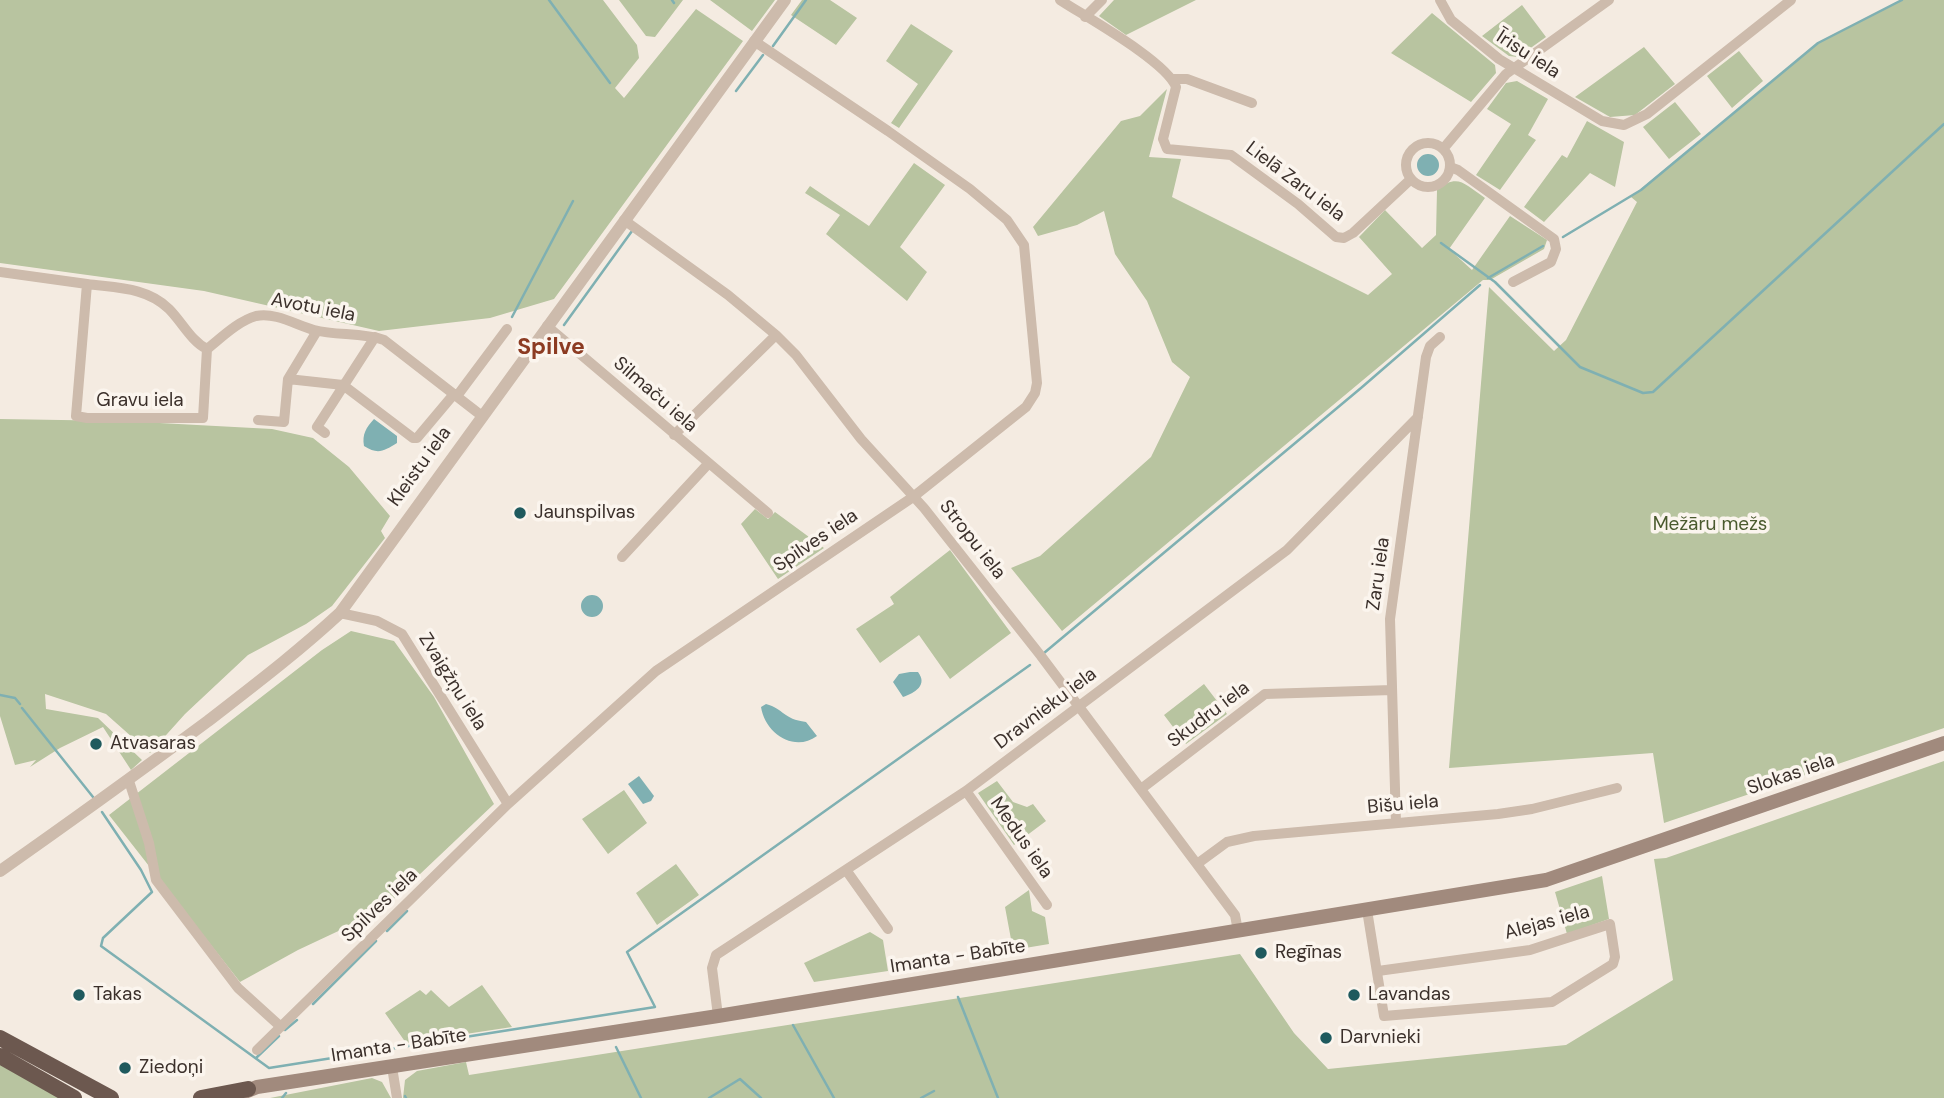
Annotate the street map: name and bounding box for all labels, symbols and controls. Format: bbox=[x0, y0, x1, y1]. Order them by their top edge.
street label: Īrisu iela bbox=[1492, 26, 1564, 84]
street label: Lielā Zaru iela bbox=[1241, 137, 1349, 227]
street label: Avotu iela bbox=[269, 289, 357, 327]
district label: Spilve bbox=[517, 334, 585, 362]
street label: Silmaču iela bbox=[608, 352, 702, 438]
street label: Gravu iela bbox=[96, 390, 184, 412]
street label: Kleistu iela bbox=[383, 423, 457, 511]
street label: Stropu iela bbox=[934, 496, 1010, 584]
place label: Jaunspilvas bbox=[534, 502, 635, 524]
marker: Jaunspilvas bbox=[512, 505, 528, 521]
street label: Spilves iela bbox=[770, 505, 862, 577]
park label: Mežāru mežs bbox=[1653, 514, 1767, 536]
street label: Zaru iela bbox=[1363, 536, 1395, 612]
street label: Zvaigžņu iela bbox=[413, 629, 491, 735]
street label: Dravnieku iela bbox=[991, 663, 1101, 755]
street label: Skudru iela bbox=[1164, 677, 1254, 753]
place label: Atvasaras bbox=[110, 733, 196, 755]
marker: Atvasaras bbox=[88, 736, 104, 752]
street label: Slokas iela bbox=[1744, 749, 1838, 801]
street label: Bišu iela bbox=[1366, 791, 1440, 819]
street label: Medus iela bbox=[985, 793, 1057, 883]
street label: Spilves iela bbox=[337, 864, 423, 948]
street label: Alejas iela bbox=[1502, 901, 1592, 945]
street label: Imanta - Babīte bbox=[889, 935, 1027, 979]
place label: Regīnas bbox=[1275, 942, 1342, 964]
marker: Regīnas bbox=[1253, 945, 1269, 961]
place label: Takas bbox=[93, 984, 142, 1006]
place label: Lavandas bbox=[1368, 984, 1451, 1006]
marker: Takas bbox=[71, 987, 87, 1003]
marker: Lavandas bbox=[1346, 987, 1362, 1003]
street label: Imanta - Babīte bbox=[330, 1024, 468, 1068]
place label: Darvnieki bbox=[1340, 1027, 1421, 1049]
marker: Darvnieki bbox=[1318, 1030, 1334, 1046]
place label: Ziedoņi bbox=[139, 1057, 203, 1079]
marker: Ziedoņi bbox=[117, 1060, 133, 1076]

